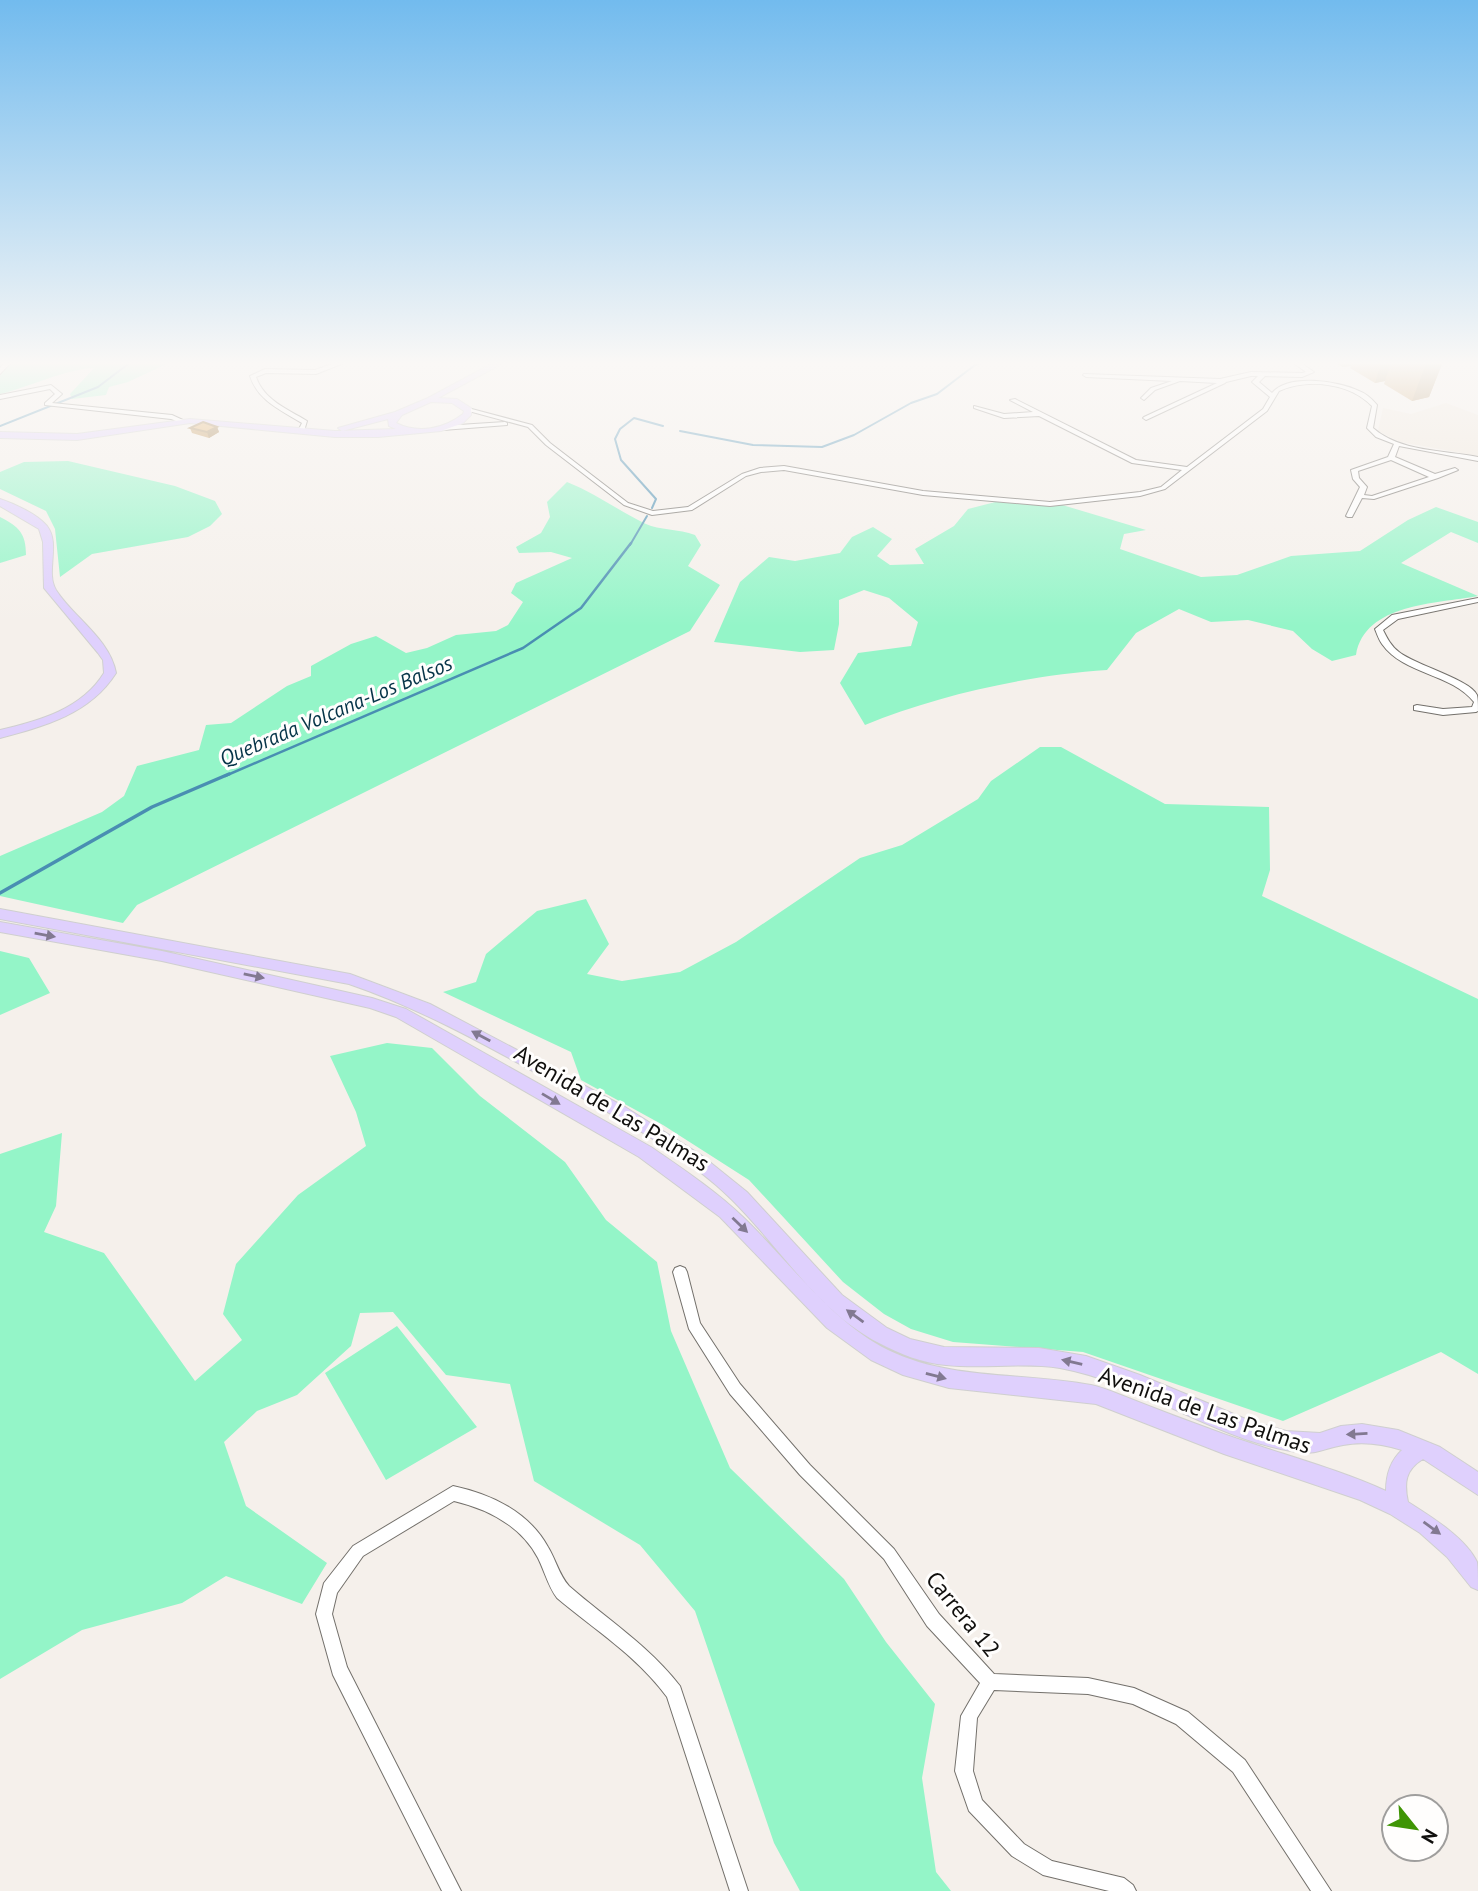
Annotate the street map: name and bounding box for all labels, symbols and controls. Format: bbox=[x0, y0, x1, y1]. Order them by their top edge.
water label: Quebrada Volcana-Los Balsos bbox=[215, 649, 457, 772]
one-way arrow bbox=[34, 930, 56, 941]
one-way arrow bbox=[243, 970, 265, 981]
one-way arrow bbox=[471, 1030, 491, 1041]
street label: Avenida de Las Palmas bbox=[509, 1038, 715, 1177]
one-way arrow bbox=[542, 1093, 561, 1105]
one-way arrow bbox=[731, 1217, 748, 1234]
one-way arrow bbox=[846, 1309, 864, 1323]
one-way arrow bbox=[1061, 1356, 1083, 1367]
street label: Avenida de Las Palmas bbox=[1095, 1360, 1315, 1459]
one-way arrow bbox=[925, 1371, 947, 1382]
one-way arrow bbox=[1346, 1428, 1368, 1439]
one-way arrow bbox=[1423, 1521, 1441, 1535]
street label: Carrera 12 bbox=[920, 1565, 1007, 1662]
north arrow bbox=[1380, 1793, 1450, 1863]
text: N bbox=[1416, 1825, 1443, 1848]

